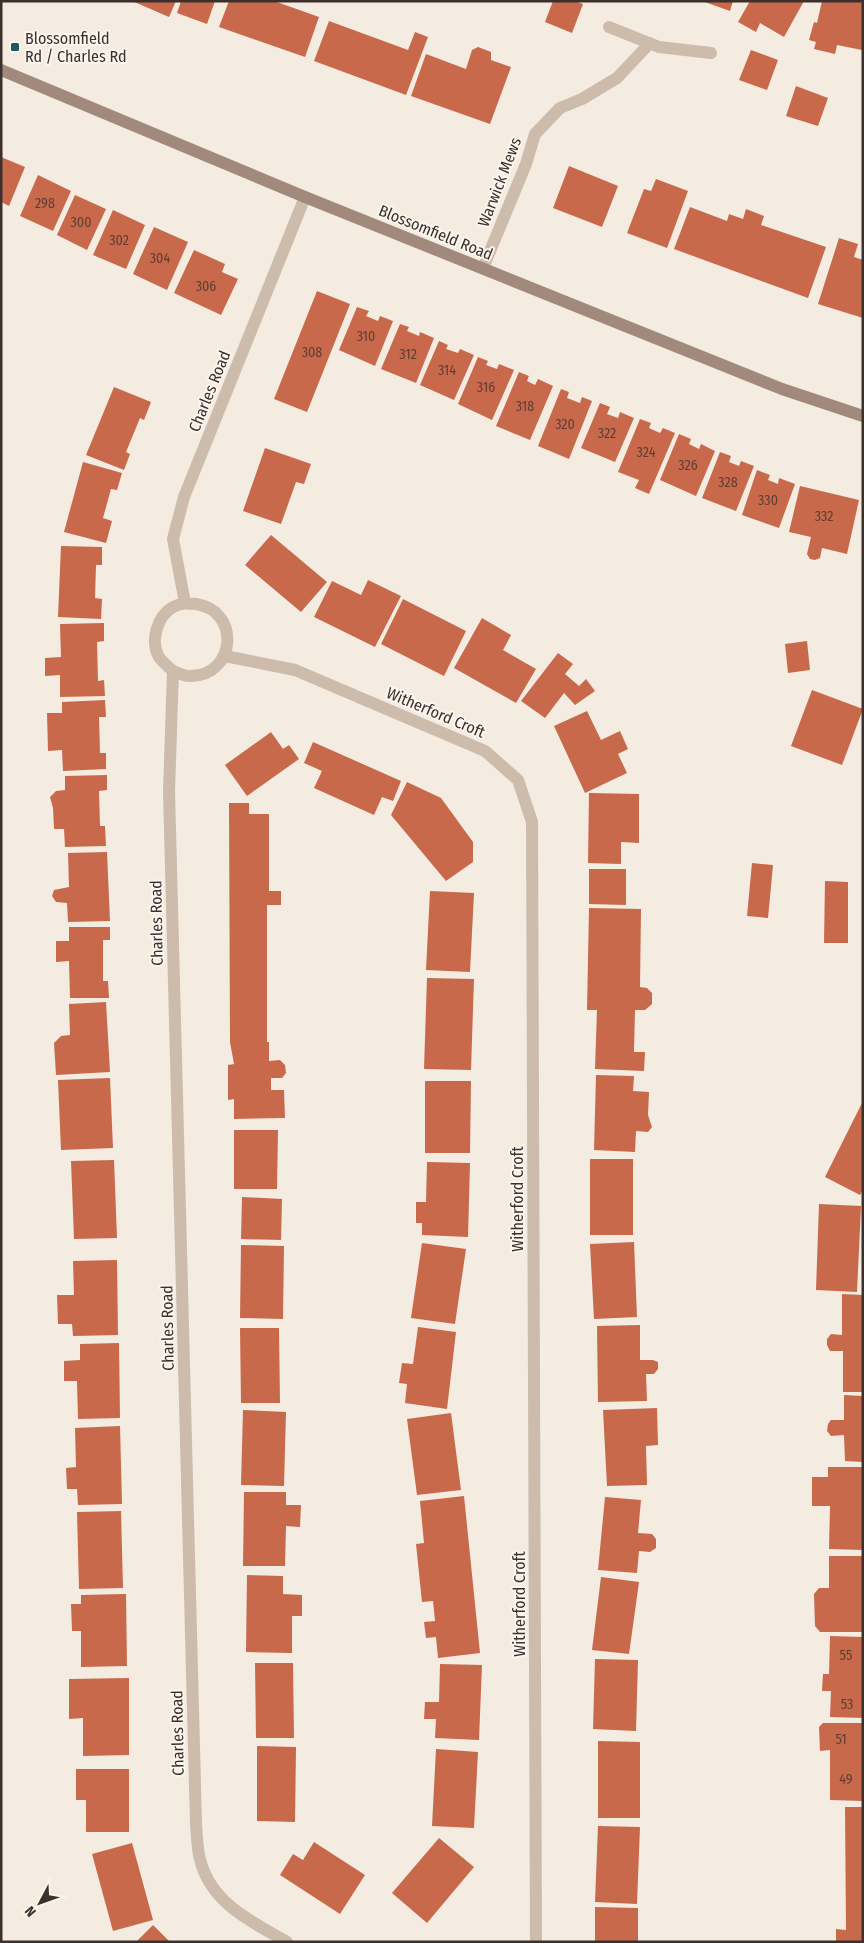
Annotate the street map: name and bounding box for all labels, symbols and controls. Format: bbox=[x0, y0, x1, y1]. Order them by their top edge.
place label: Blossomfield Rd / Charles Rd bbox=[25, 29, 127, 66]
marker: Blossomfield Rd / Charles Rd bbox=[9, 41, 21, 53]
street label: Warwick Mews bbox=[474, 135, 525, 230]
house number: 298 bbox=[35, 195, 55, 212]
street label: Blossomfield Road bbox=[376, 201, 496, 264]
house number: 300 bbox=[71, 214, 91, 231]
house number: 302 bbox=[109, 232, 129, 249]
house number: 304 bbox=[150, 250, 170, 267]
house number: 306 bbox=[196, 278, 216, 295]
house number: 310 bbox=[357, 328, 375, 345]
house number: 308 bbox=[302, 344, 322, 361]
house number: 312 bbox=[399, 346, 417, 363]
street label: Charles Road bbox=[185, 348, 234, 434]
house number: 314 bbox=[438, 362, 456, 379]
house number: 316 bbox=[477, 379, 495, 396]
house number: 318 bbox=[516, 398, 534, 415]
house number: 320 bbox=[555, 416, 575, 433]
house number: 322 bbox=[598, 425, 616, 442]
house number: 324 bbox=[637, 444, 656, 461]
house number: 326 bbox=[678, 457, 698, 474]
house number: 328 bbox=[718, 474, 738, 491]
house number: 330 bbox=[758, 492, 778, 509]
house number: 332 bbox=[815, 508, 833, 525]
street label: Witherford Croft bbox=[384, 683, 489, 742]
street label: Charles Road bbox=[146, 880, 167, 966]
street label: Witherford Croft bbox=[508, 1146, 527, 1252]
street label: Charles Road bbox=[157, 1285, 178, 1371]
street label: Witherford Croft bbox=[510, 1551, 529, 1657]
house number: 55 bbox=[840, 1647, 852, 1664]
street label: Charles Road bbox=[167, 1690, 188, 1776]
house number: 53 bbox=[841, 1696, 853, 1713]
house number: 51 bbox=[835, 1731, 847, 1748]
house number: 49 bbox=[839, 1771, 853, 1788]
north arrow bbox=[15, 1878, 65, 1928]
text: N bbox=[21, 1902, 40, 1920]

